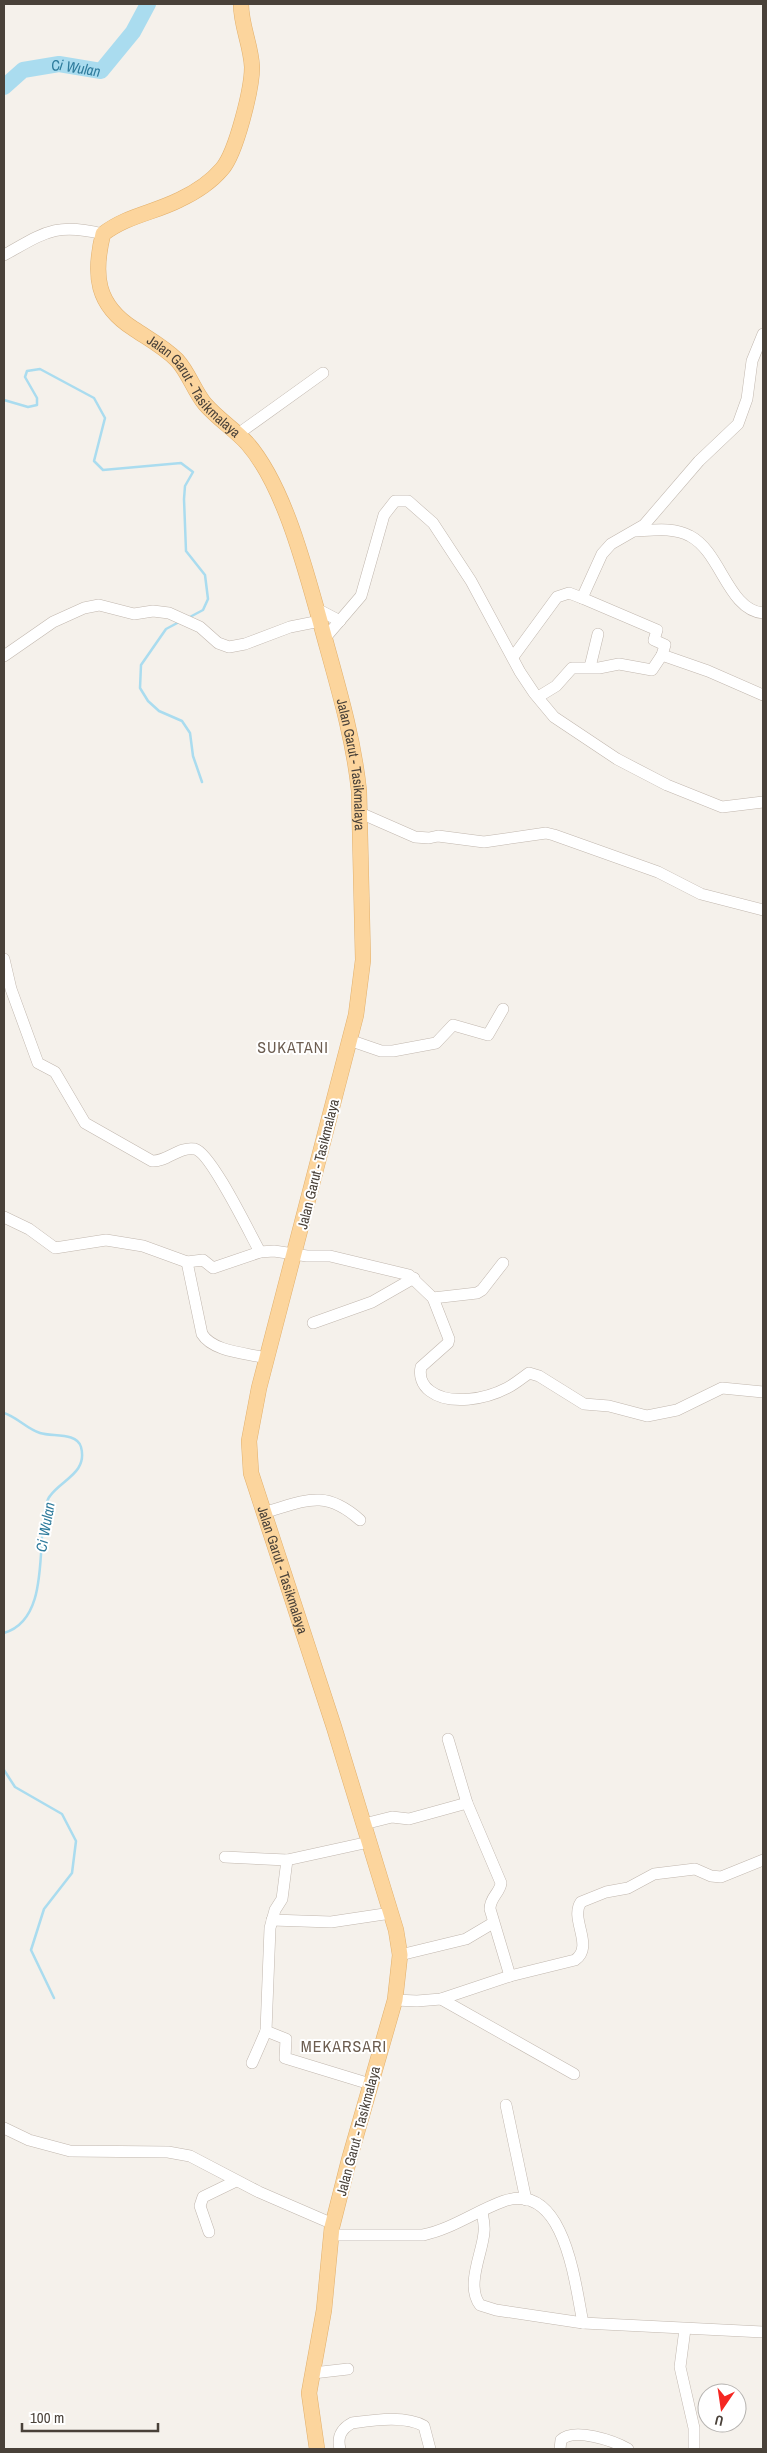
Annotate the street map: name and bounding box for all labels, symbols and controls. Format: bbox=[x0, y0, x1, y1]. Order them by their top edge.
water label: Ci Wulan bbox=[49, 54, 102, 81]
street label: Jalan Garut - Tasikmalaya bbox=[144, 331, 245, 442]
street label: Jalan Garut - Tasikmalaya bbox=[333, 697, 369, 831]
district label: SUKATANI bbox=[257, 1036, 329, 1058]
street label: Jalan Garut - Tasikmalaya bbox=[293, 1097, 343, 1231]
water label: Ci Wulan bbox=[30, 1500, 60, 1554]
street label: Jalan Garut - Tasikmalaya bbox=[253, 1504, 312, 1637]
district label: MEKARSARI bbox=[301, 2035, 387, 2057]
street label: Jalan Garut - Tasikmalaya bbox=[332, 2064, 384, 2198]
north arrow bbox=[697, 2383, 747, 2433]
scale bar bbox=[22, 2400, 159, 2432]
text: 100 m bbox=[30, 2407, 64, 2428]
text: U bbox=[713, 2411, 725, 2430]

